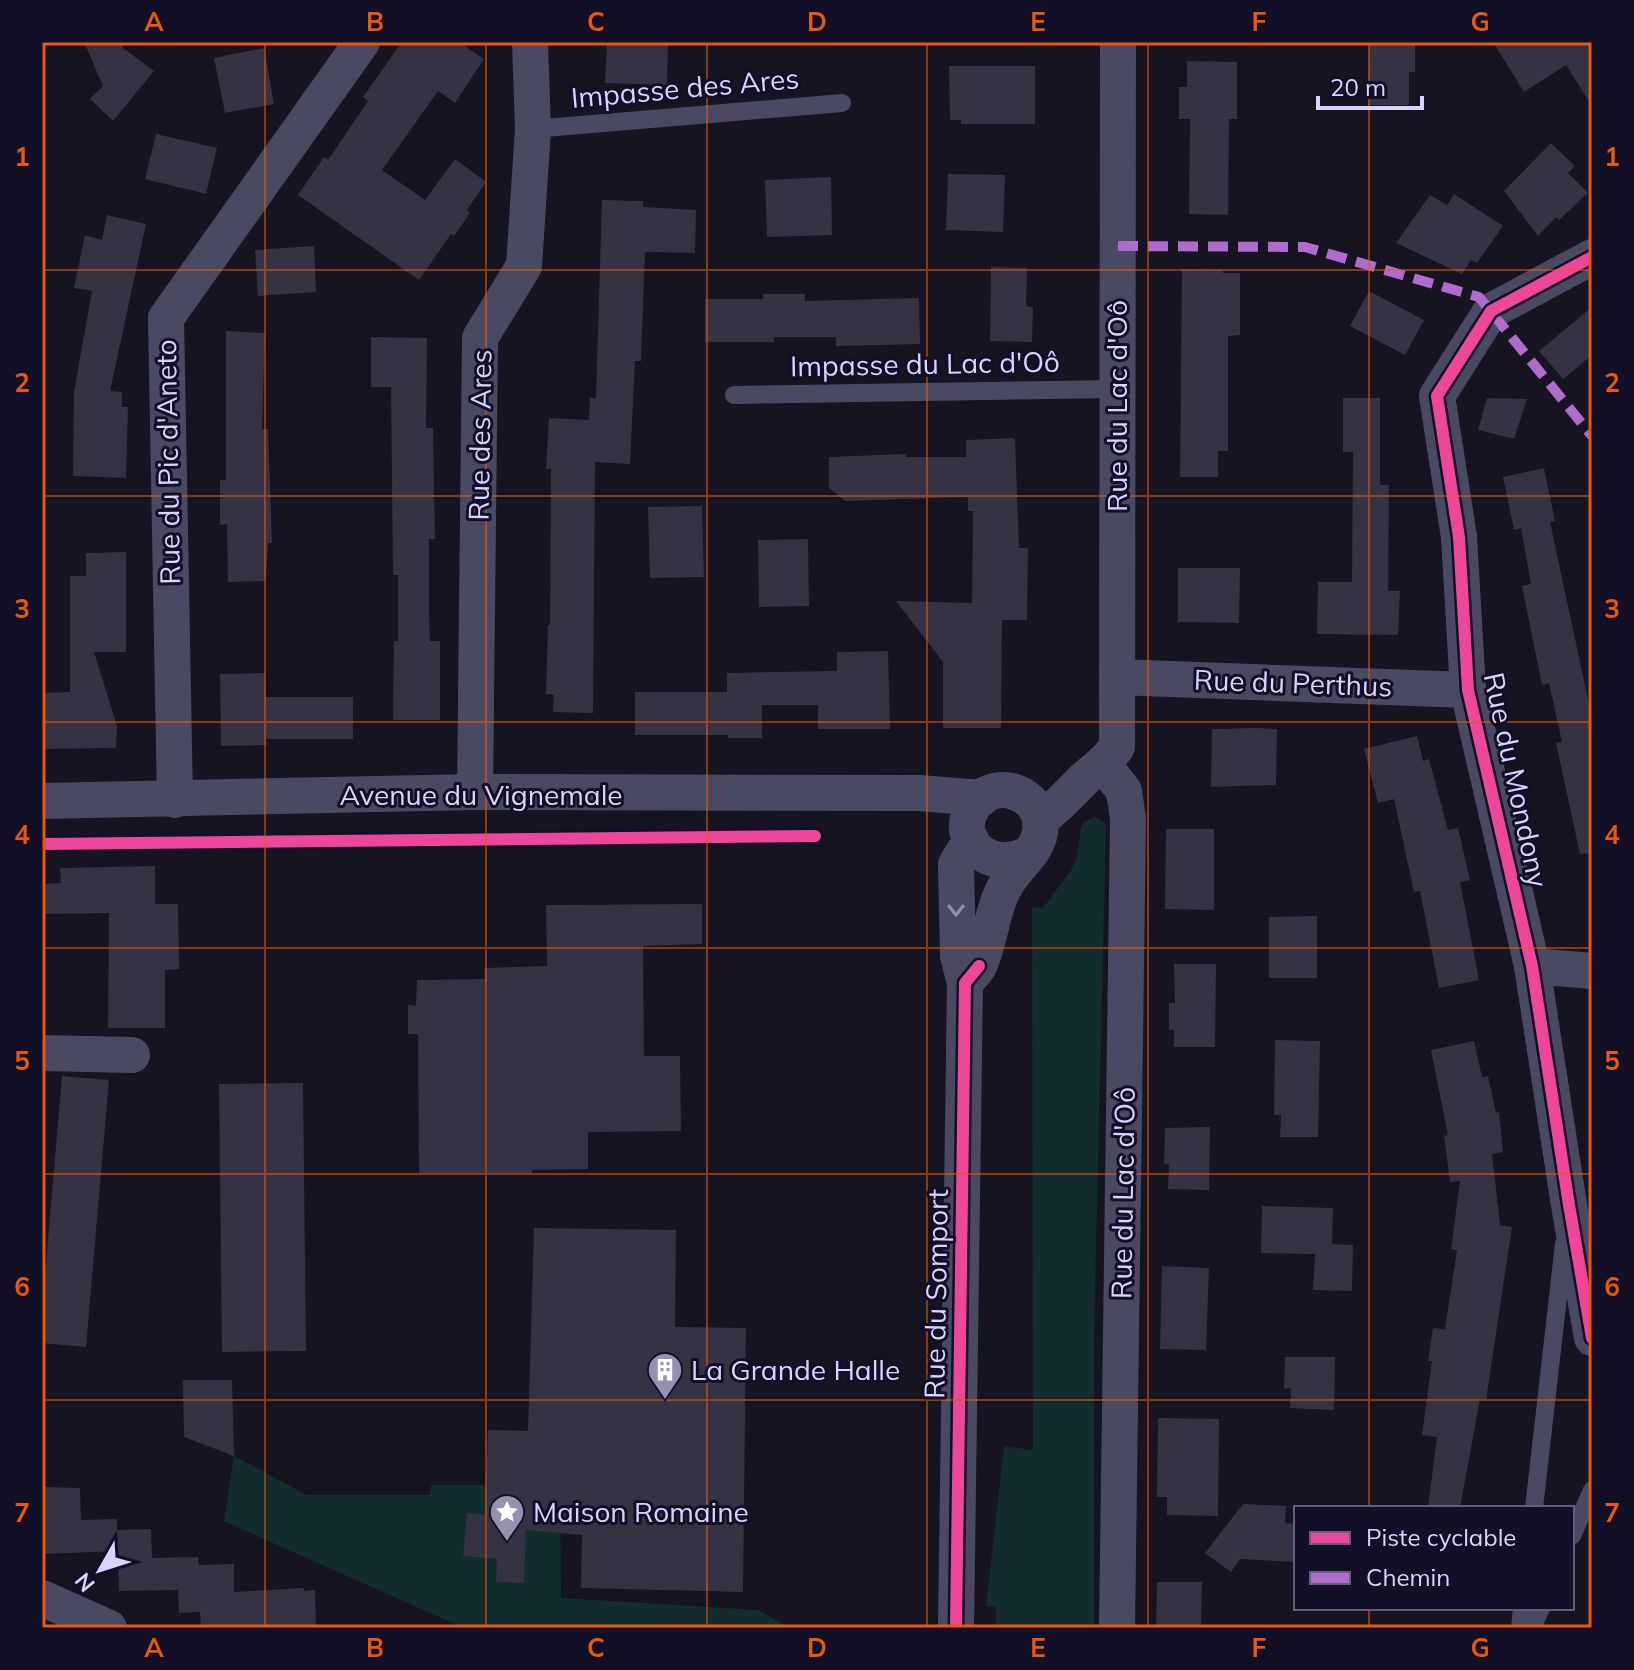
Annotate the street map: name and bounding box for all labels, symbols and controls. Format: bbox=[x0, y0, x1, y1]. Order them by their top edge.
text: A bbox=[144, 5, 164, 38]
text: B bbox=[366, 5, 384, 38]
text: C bbox=[587, 5, 605, 38]
text: D bbox=[807, 5, 827, 38]
text: E bbox=[1030, 5, 1046, 38]
text: F bbox=[1252, 5, 1267, 38]
text: G bbox=[1470, 5, 1490, 38]
street label: Impasse des Ares bbox=[570, 60, 800, 115]
scale bar bbox=[1318, 60, 1422, 110]
text: 20 m bbox=[1330, 72, 1386, 102]
text: 1 bbox=[14, 140, 30, 173]
text: 1 bbox=[1604, 140, 1620, 173]
street label: Rue du Lac d'Oô bbox=[1099, 300, 1134, 512]
street label: Rue du Pic d'Aneto bbox=[148, 339, 187, 585]
street label: Impasse du Lac d'Oô bbox=[790, 344, 1060, 383]
street label: Rue des Ares bbox=[461, 349, 498, 521]
text: 2 bbox=[14, 366, 30, 399]
text: 2 bbox=[1604, 366, 1620, 399]
text: 3 bbox=[14, 592, 30, 625]
text: 3 bbox=[1604, 592, 1620, 625]
street label: Rue du Perthus bbox=[1193, 662, 1393, 703]
street label: Rue du Mondony bbox=[1477, 669, 1556, 891]
street label: Avenue du Vignemale bbox=[339, 777, 623, 812]
text: 4 bbox=[14, 818, 30, 851]
text: 4 bbox=[1604, 818, 1620, 851]
one-way arrow bbox=[947, 904, 965, 917]
text: 5 bbox=[14, 1044, 30, 1077]
text: 5 bbox=[1604, 1044, 1620, 1077]
street label: Rue du Lac d'Oô bbox=[1103, 1087, 1142, 1299]
street label: Rue du Somport bbox=[916, 1189, 955, 1399]
text: 6 bbox=[14, 1270, 30, 1303]
text: 6 bbox=[1604, 1270, 1620, 1303]
building icon: La Grande Halle bbox=[646, 1351, 684, 1401]
place label: La Grande Halle bbox=[691, 1352, 900, 1387]
place icon: Maison Romaine bbox=[488, 1493, 526, 1543]
place label: Maison Romaine bbox=[533, 1494, 749, 1529]
text: 7 bbox=[14, 1496, 30, 1529]
text: 7 bbox=[1604, 1496, 1620, 1529]
legend bbox=[1294, 1506, 1574, 1610]
text: Piste cyclable bbox=[1366, 1522, 1516, 1552]
north arrow bbox=[60, 1530, 140, 1610]
text: Chemin bbox=[1366, 1562, 1450, 1592]
text: N bbox=[68, 1567, 101, 1598]
text: A bbox=[144, 1631, 164, 1664]
text: B bbox=[366, 1631, 384, 1664]
text: C bbox=[587, 1631, 605, 1664]
text: D bbox=[807, 1631, 827, 1664]
text: E bbox=[1030, 1631, 1046, 1664]
text: F bbox=[1252, 1631, 1267, 1664]
text: G bbox=[1470, 1631, 1490, 1664]

